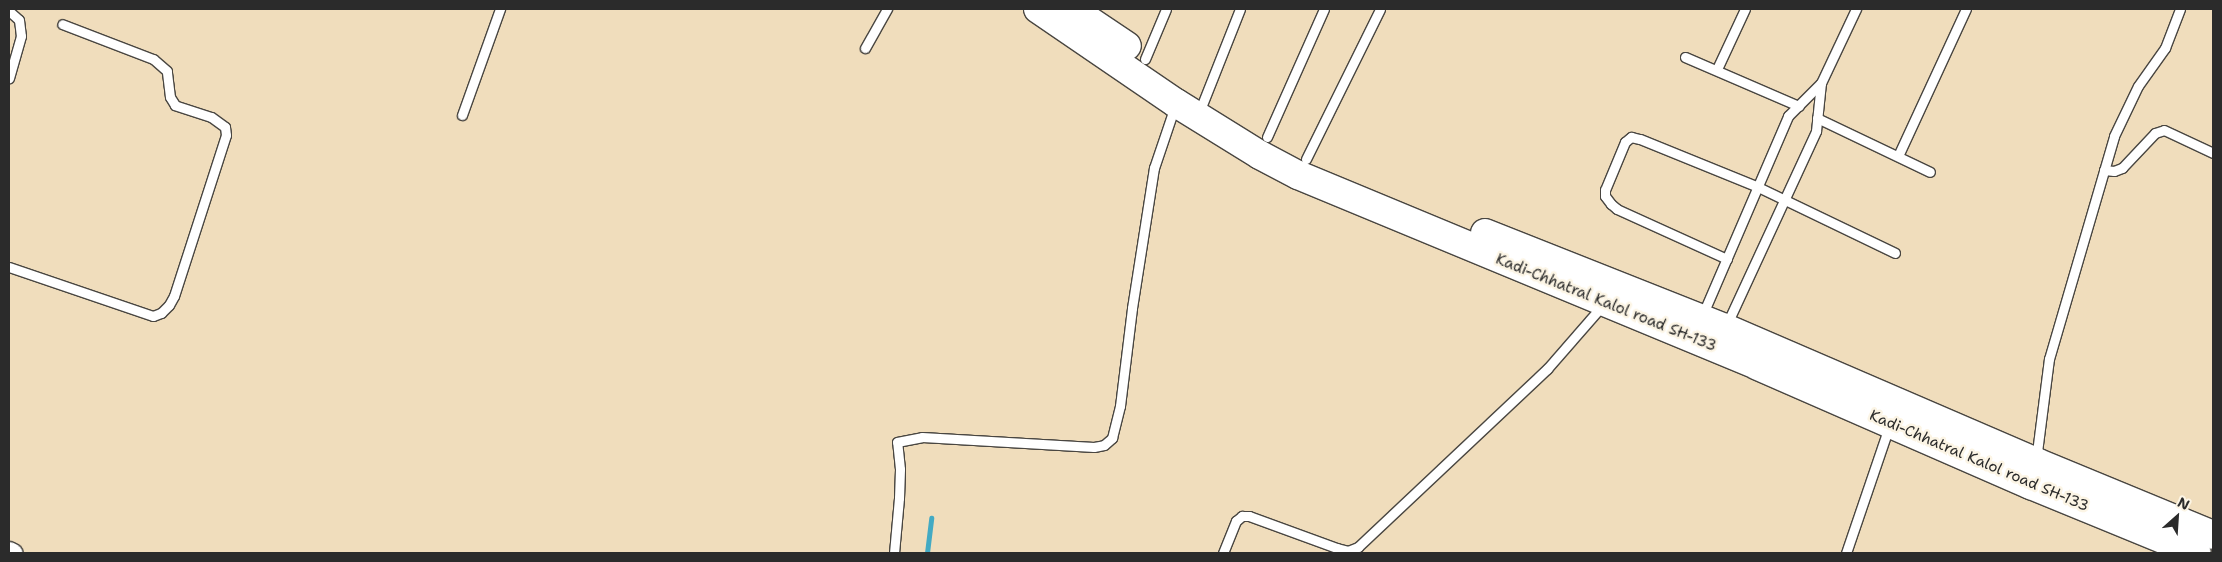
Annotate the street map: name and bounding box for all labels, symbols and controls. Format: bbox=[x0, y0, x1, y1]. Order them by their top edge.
street label: Kadi-Chhatral Kalol road SH-133 bbox=[1493, 250, 1719, 356]
street label: Kadi-Chhatral Kalol road SH-133 bbox=[1867, 407, 2091, 515]
north arrow bbox=[2152, 492, 2202, 542]
text: N bbox=[2175, 493, 2193, 514]

